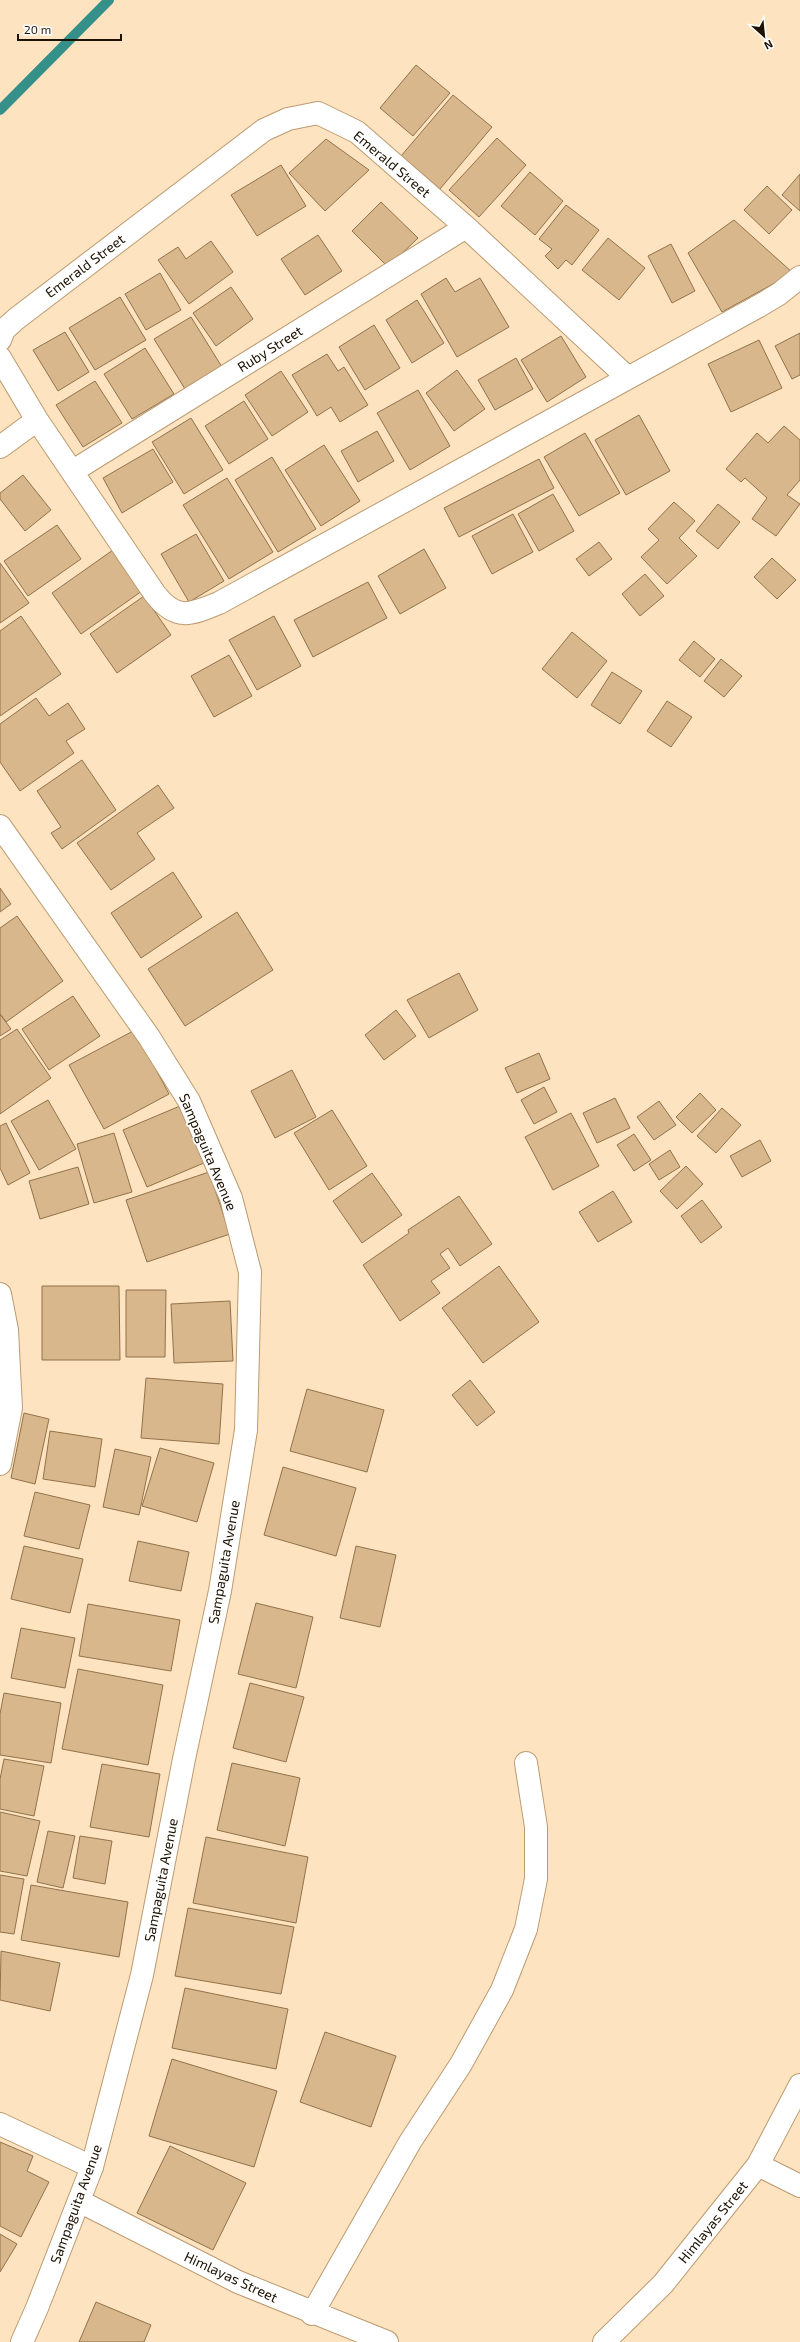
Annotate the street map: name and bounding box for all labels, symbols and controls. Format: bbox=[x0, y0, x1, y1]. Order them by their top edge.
scale bar bbox=[18, 16, 121, 42]
north arrow bbox=[744, 16, 784, 56]
text: 20 m bbox=[24, 22, 51, 36]
text: N bbox=[762, 38, 775, 53]
street label: Emerald Street bbox=[350, 127, 434, 201]
street label: Emerald Street bbox=[42, 230, 128, 301]
street label: Ruby Street bbox=[234, 322, 305, 375]
street label: Sampaguita Avenue bbox=[176, 1091, 241, 1213]
street label: Sampaguita Avenue bbox=[204, 1499, 243, 1625]
street label: Sampaguita Avenue bbox=[140, 1817, 181, 1943]
street label: Sampaguita Avenue bbox=[46, 2142, 105, 2266]
street label: Himlayas Street bbox=[674, 2177, 751, 2266]
street label: Himlayas Street bbox=[182, 2247, 281, 2306]

